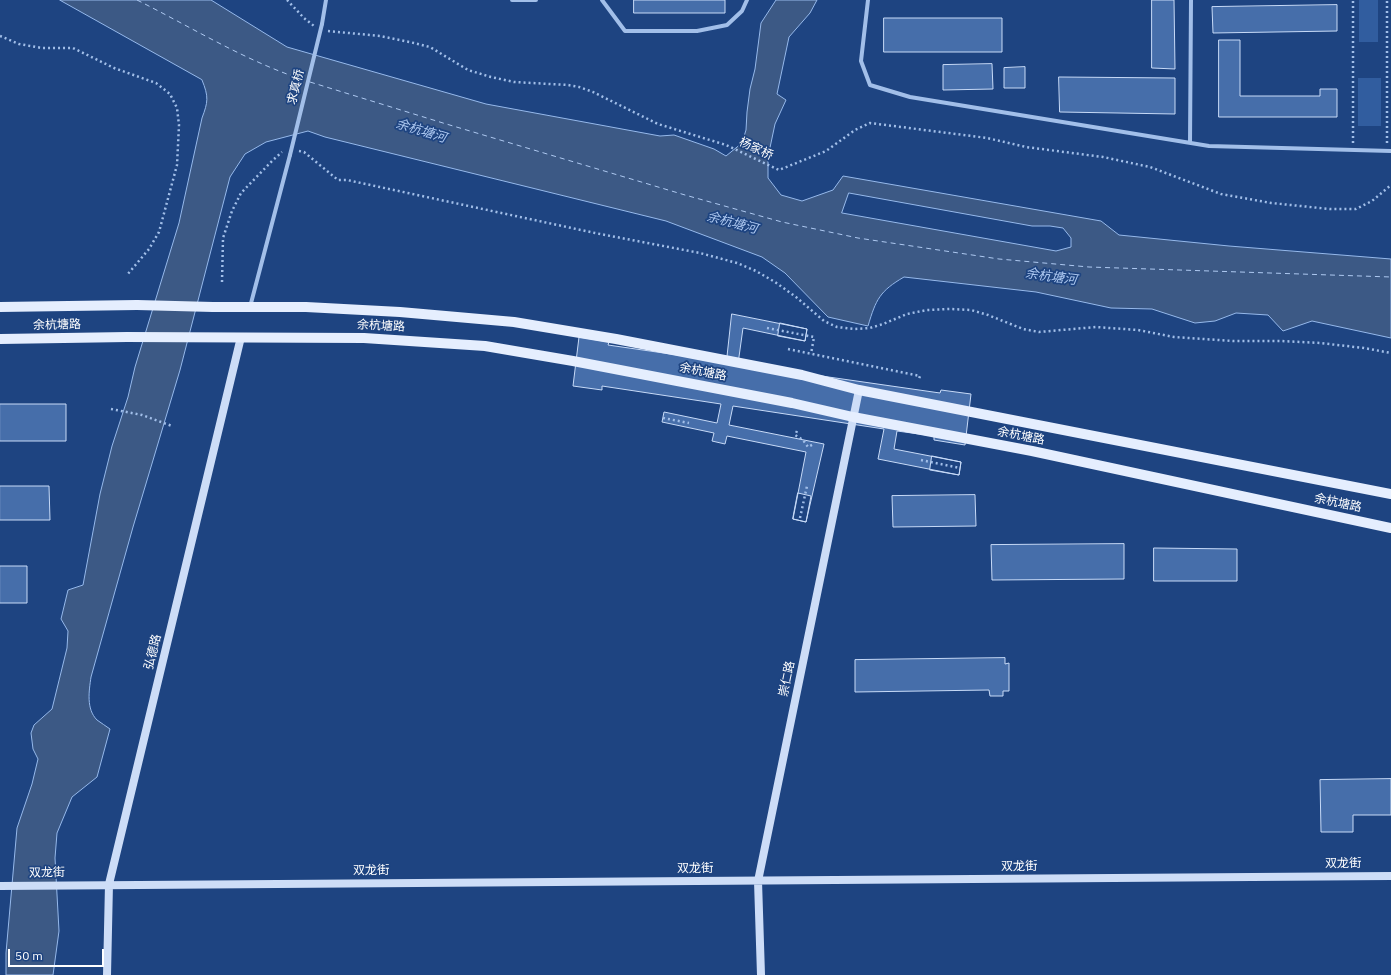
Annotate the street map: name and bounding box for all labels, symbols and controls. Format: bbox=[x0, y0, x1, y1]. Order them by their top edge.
street label: 求真桥 bbox=[285, 68, 307, 106]
water label: 余杭塘河 bbox=[394, 116, 448, 146]
street label: 杨家桥 bbox=[737, 135, 775, 163]
water label: 余杭塘河 bbox=[705, 209, 759, 237]
water label: 余杭塘河 bbox=[1024, 266, 1078, 288]
street label: 余杭塘路 bbox=[33, 317, 81, 333]
street label: 余杭塘路 bbox=[357, 318, 405, 334]
street label: 余杭塘路 bbox=[678, 360, 728, 384]
street label: 余杭塘路 bbox=[996, 424, 1046, 448]
street label: 余杭塘路 bbox=[1313, 491, 1363, 515]
street label: 弘德路 bbox=[142, 633, 164, 671]
street label: 崇仁路 bbox=[776, 660, 798, 698]
street label: 双龙街 bbox=[1325, 857, 1361, 871]
street label: 双龙街 bbox=[1001, 860, 1037, 874]
street label: 双龙街 bbox=[677, 862, 713, 876]
street label: 双龙街 bbox=[353, 864, 389, 878]
street label: 双龙街 bbox=[29, 865, 65, 881]
scale bar bbox=[10, 941, 106, 967]
text: 50 m bbox=[15, 948, 43, 963]

